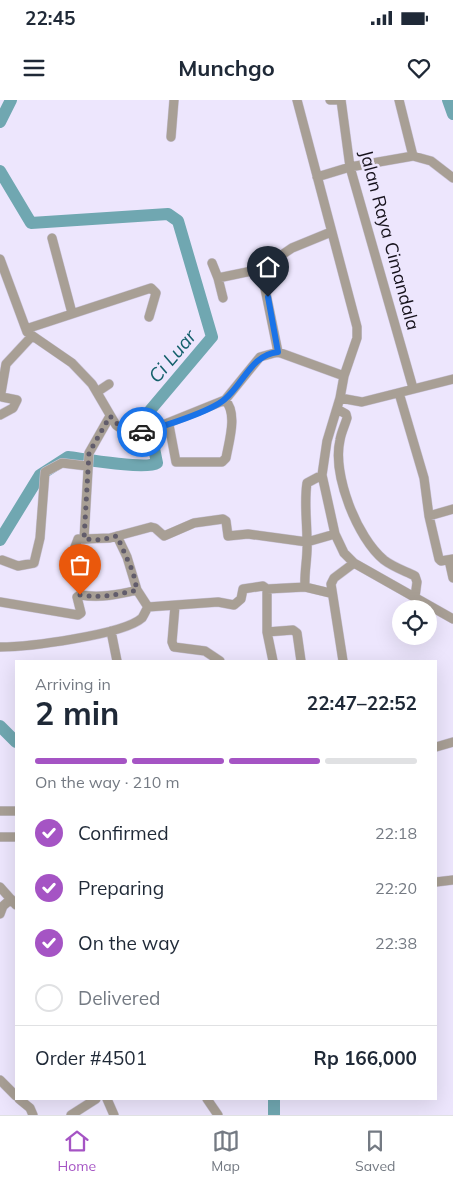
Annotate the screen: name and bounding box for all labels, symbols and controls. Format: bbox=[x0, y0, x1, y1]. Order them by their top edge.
text: 22:45 bbox=[25, 6, 75, 30]
icon: menu bbox=[20, 54, 48, 82]
text: Munchgo bbox=[178, 54, 275, 82]
icon: heart bbox=[405, 54, 433, 82]
street label: Jalan Raya Cimandala bbox=[355, 147, 425, 333]
pin bbox=[247, 246, 289, 297]
icon: home bbox=[254, 253, 282, 281]
water label: Ci Luar bbox=[143, 324, 202, 387]
courier bbox=[117, 407, 167, 457]
icon: car bbox=[128, 418, 156, 446]
pin bbox=[59, 544, 101, 595]
icon: bag bbox=[66, 551, 94, 579]
map controls bbox=[392, 600, 437, 645]
button: locate bbox=[392, 600, 437, 645]
text: Arriving in bbox=[35, 674, 111, 694]
text: 22:47–22:52 bbox=[307, 691, 417, 715]
text: 2 min bbox=[35, 693, 119, 733]
text: On the way · 210 m bbox=[35, 772, 180, 792]
icon: check bbox=[35, 819, 63, 847]
text: Confirmed bbox=[78, 821, 169, 845]
text: 22:18 bbox=[375, 823, 417, 843]
icon: check bbox=[35, 874, 63, 902]
text: Preparing bbox=[78, 876, 164, 900]
text: 22:20 bbox=[375, 878, 417, 898]
icon: check bbox=[35, 929, 63, 957]
text: On the way bbox=[78, 931, 180, 955]
text: 22:38 bbox=[375, 933, 417, 953]
text: Delivered bbox=[78, 986, 160, 1010]
text: Order #4501 bbox=[35, 1046, 147, 1070]
text: Rp 166,000 bbox=[314, 1046, 417, 1070]
tab: Home bbox=[58, 1127, 96, 1175]
tab: Map bbox=[211, 1127, 240, 1175]
tab: Saved bbox=[355, 1127, 395, 1175]

